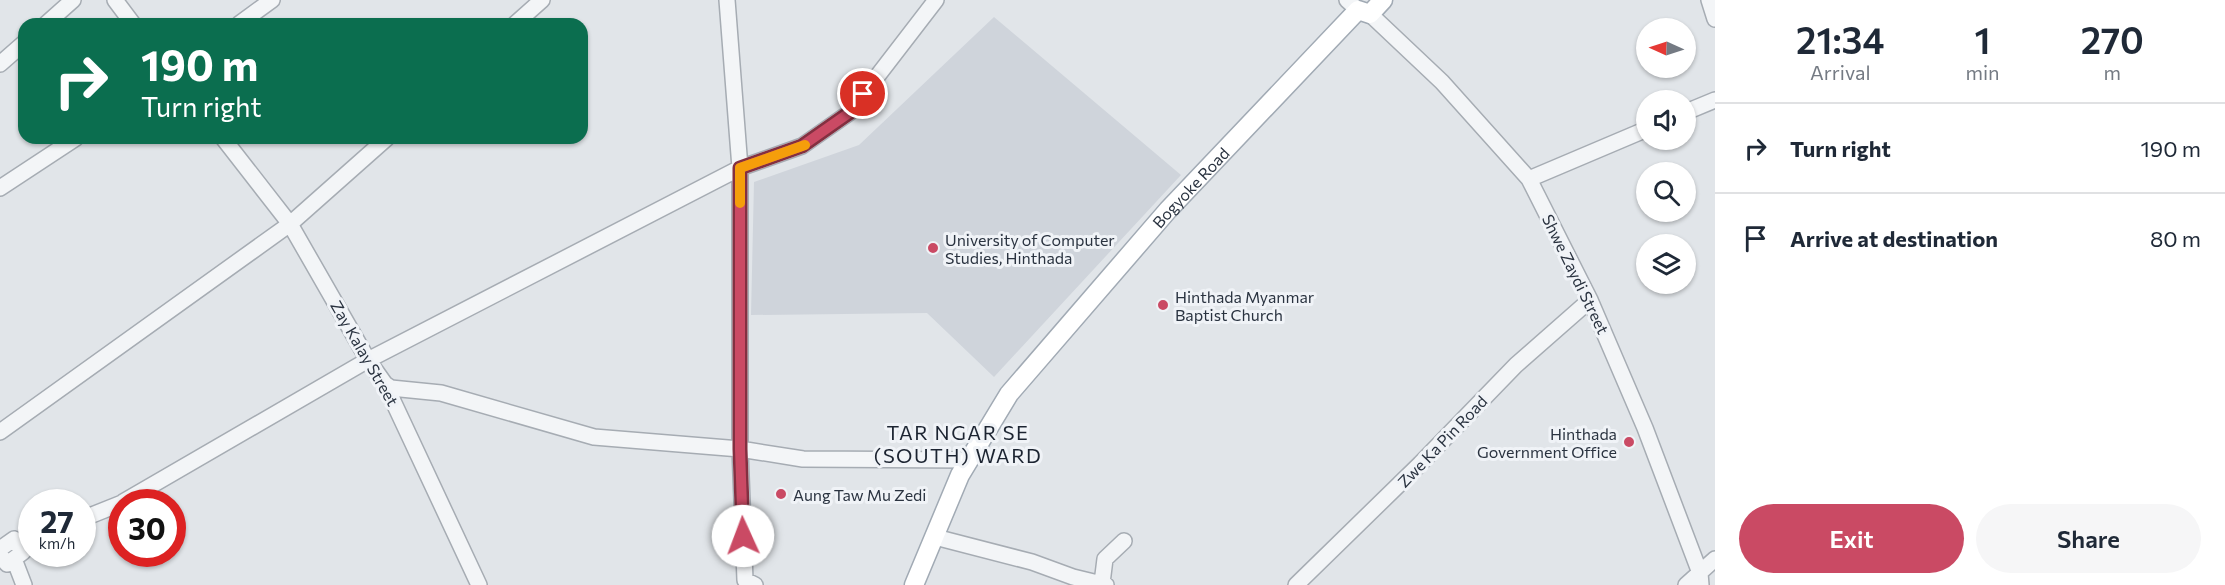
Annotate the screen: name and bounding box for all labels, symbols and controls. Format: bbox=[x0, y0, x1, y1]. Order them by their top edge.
text: 21:34 bbox=[1796, 17, 1884, 61]
text: 1 bbox=[1974, 17, 1991, 61]
text: 270 bbox=[2081, 17, 2144, 61]
north arrow bbox=[1636, 18, 1696, 78]
map controls bbox=[1636, 18, 1696, 294]
text: 190 m bbox=[141, 38, 259, 90]
icon: right bbox=[42, 42, 120, 120]
text: Arrival bbox=[1810, 60, 1871, 84]
text: min bbox=[1965, 60, 2000, 84]
text: m bbox=[2104, 60, 2121, 84]
pin bbox=[837, 68, 888, 119]
icon: arrive bbox=[846, 77, 879, 110]
text: Turn right bbox=[141, 90, 261, 123]
button: sound bbox=[1636, 90, 1696, 150]
icon: right bbox=[1739, 132, 1772, 165]
text: Turn right bbox=[1790, 135, 1891, 162]
text: 190 m bbox=[2140, 135, 2201, 162]
street label: Bogyoke Road bbox=[1148, 143, 1232, 231]
button: search bbox=[1636, 162, 1696, 222]
street label: Shwe Zaydi Street bbox=[1539, 211, 1613, 337]
icon: arrive bbox=[1739, 222, 1772, 255]
text: Arrive at destination bbox=[1790, 225, 1998, 252]
text: 80 m bbox=[2150, 225, 2201, 252]
place label: University of Computer Studies, Hinthada bbox=[945, 230, 1115, 267]
button: layers bbox=[1636, 234, 1696, 294]
marker: University of Computer Studies, Hinthada bbox=[926, 241, 940, 255]
place label: Hinthada Myanmar Baptist Church bbox=[1175, 287, 1315, 324]
street label: Zay Kalay Street bbox=[327, 297, 403, 409]
marker: Hinthada Myanmar Baptist Church bbox=[1156, 298, 1170, 312]
street label: Zwe Ka Pin Road bbox=[1393, 391, 1491, 491]
district label: TAR NGAR SE (SOUTH) WARD bbox=[874, 420, 1042, 467]
place label: Hinthada Government Office bbox=[1477, 424, 1617, 461]
marker: Hinthada Government Office bbox=[1622, 435, 1636, 449]
place label: Aung Taw Mu Zedi bbox=[793, 485, 926, 504]
marker: Aung Taw Mu Zedi bbox=[774, 487, 788, 501]
speed limit sign: 30 bbox=[108, 489, 186, 567]
text: 27 bbox=[40, 502, 74, 539]
position arrow bbox=[711, 504, 775, 568]
button: Exit bbox=[1739, 504, 1964, 573]
button: Share bbox=[1976, 504, 2201, 573]
text: km/h bbox=[39, 534, 75, 552]

